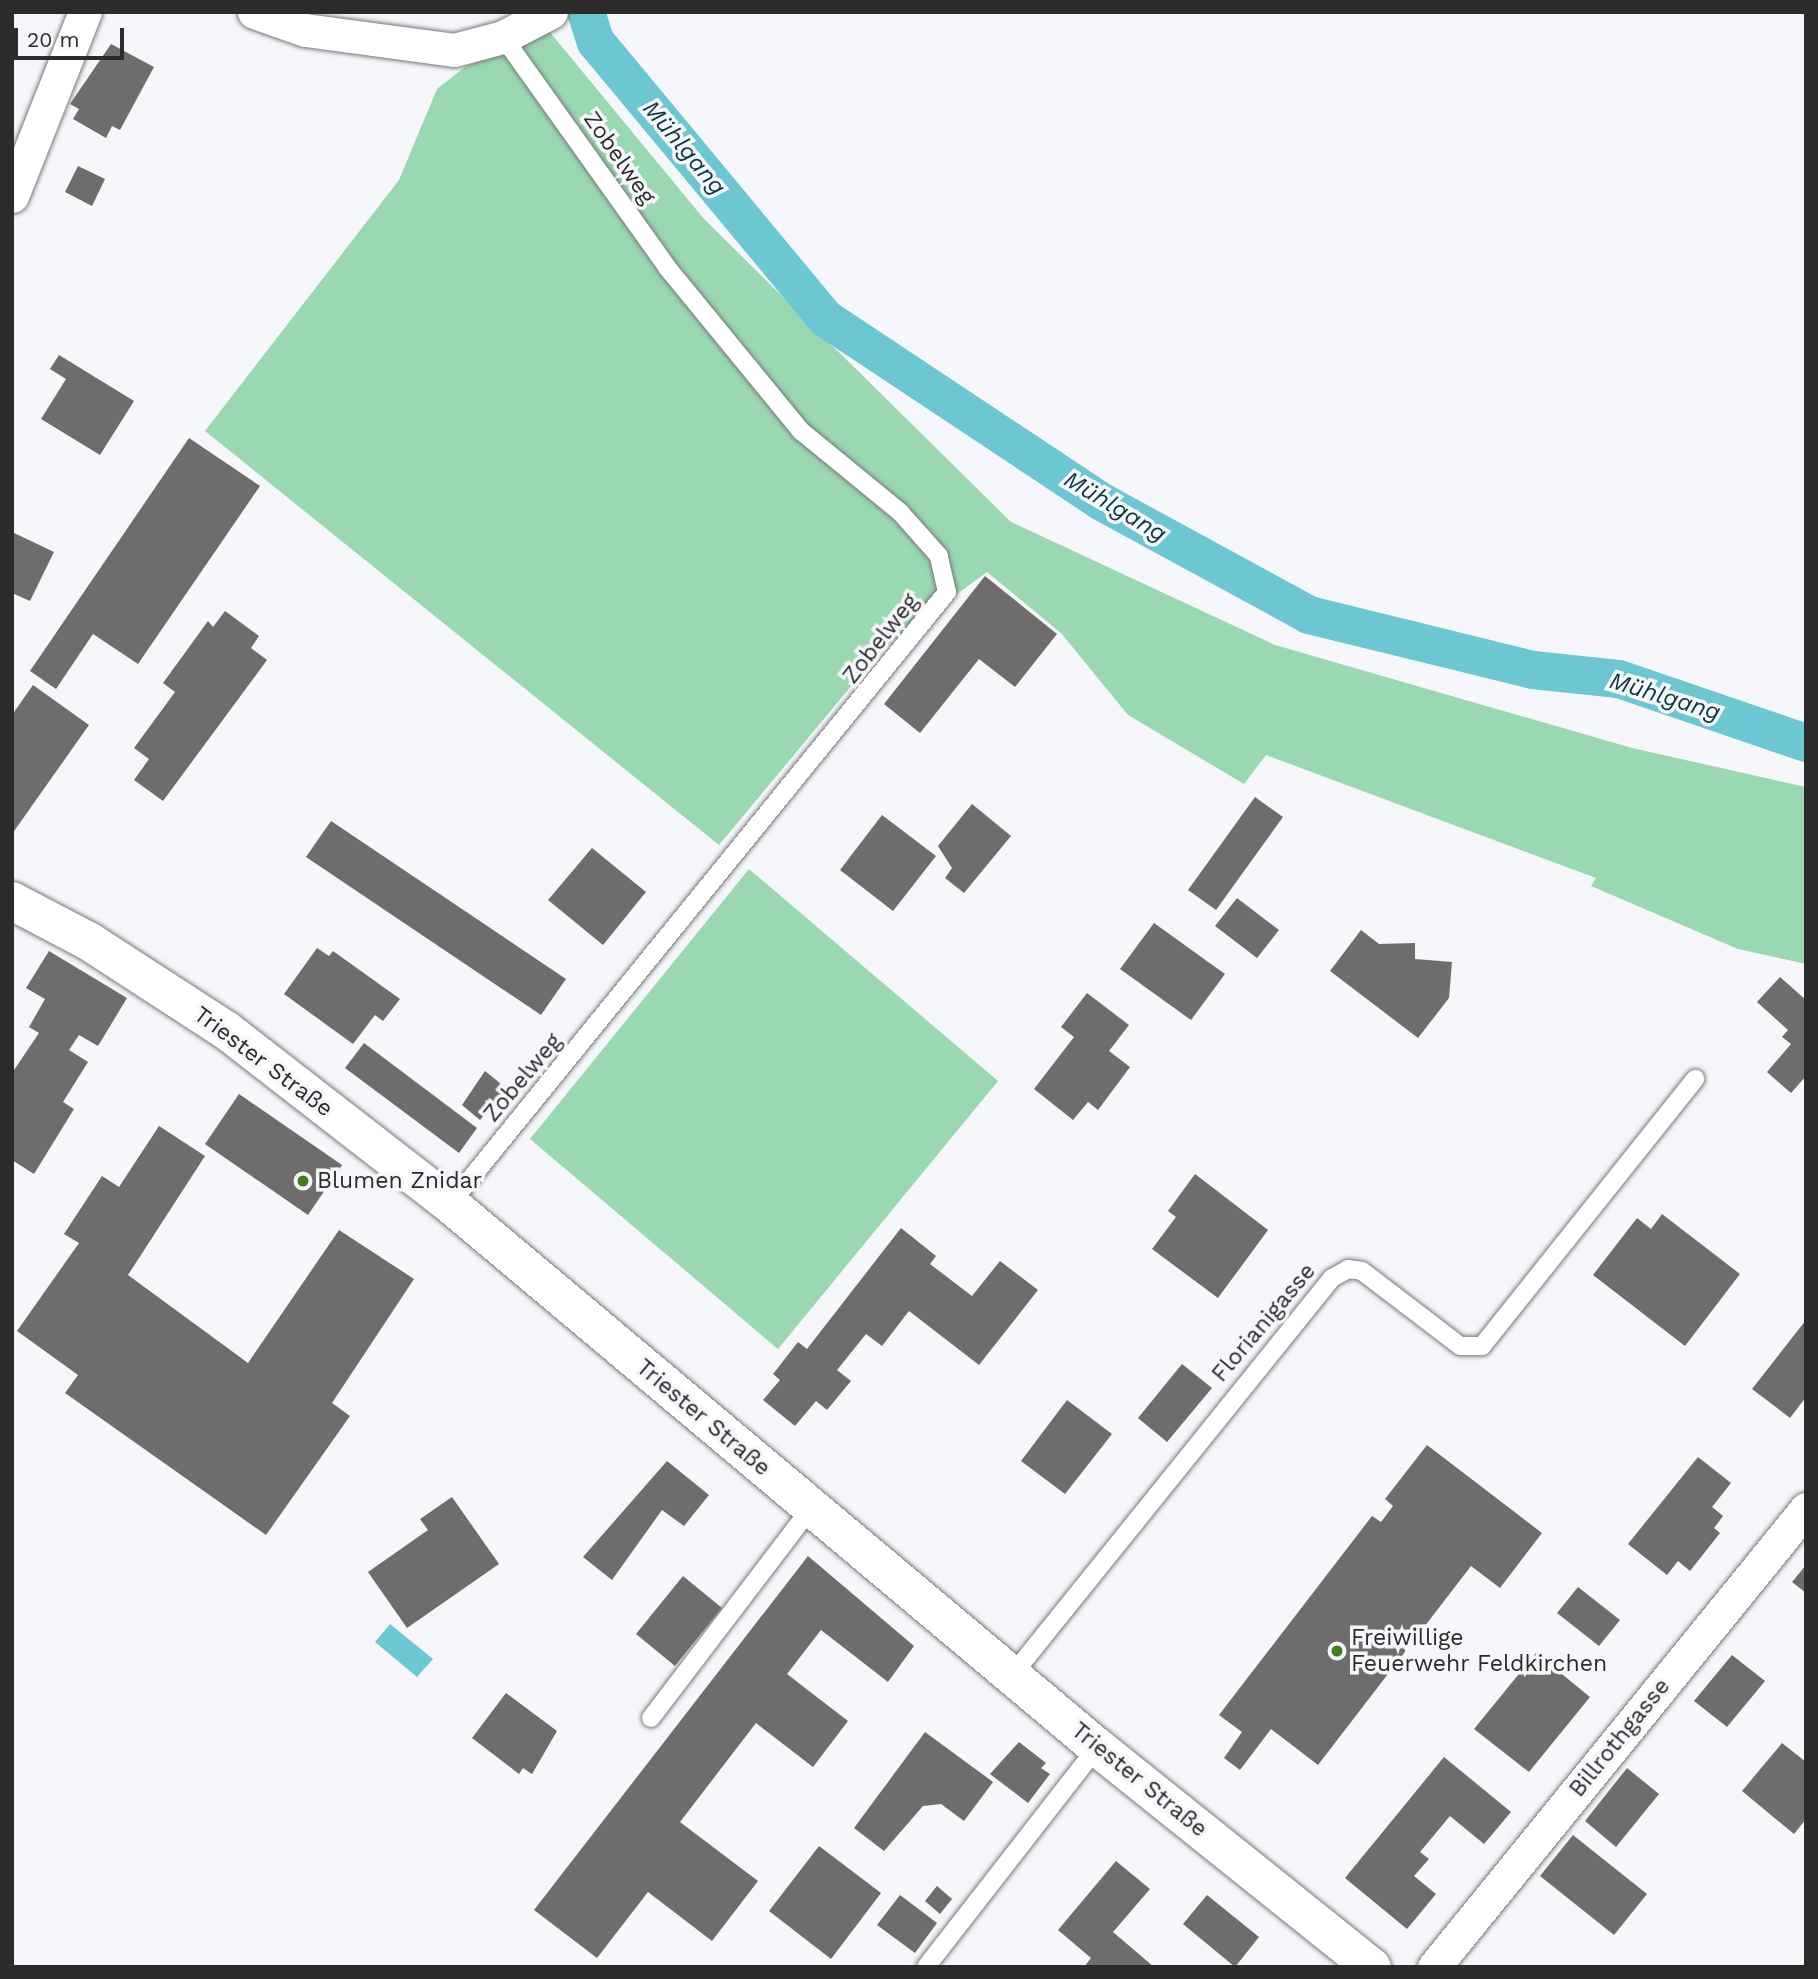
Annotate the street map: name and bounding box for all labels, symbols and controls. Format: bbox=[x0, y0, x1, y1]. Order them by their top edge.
scale bar bbox=[18, 14, 128, 58]
text: 20 m bbox=[27, 27, 79, 52]
water label: Mühlgang bbox=[636, 95, 732, 201]
street label: Zobelweg bbox=[577, 106, 661, 210]
water label: Mühlgang bbox=[1058, 465, 1172, 549]
street label: Zobelweg bbox=[837, 589, 925, 689]
water label: Mühlgang bbox=[1606, 666, 1724, 728]
street label: Triester Straße bbox=[188, 1001, 338, 1123]
street label: Zobelweg bbox=[478, 1028, 568, 1128]
place label: Blumen Znidar bbox=[317, 1167, 482, 1195]
marker: Blumen Znidar bbox=[295, 1173, 311, 1189]
street label: Florianigasse bbox=[1206, 1258, 1322, 1388]
street label: Triester Straße bbox=[630, 1354, 776, 1482]
place label: Freiwillige Feuerwehr Feldkirchen bbox=[1351, 1624, 1608, 1678]
marker: Freiwillige Feuerwehr Feldkirchen bbox=[1329, 1643, 1345, 1659]
street label: Billrothgasse bbox=[1564, 1673, 1676, 1803]
street label: Triester Straße bbox=[1065, 1717, 1213, 1843]

